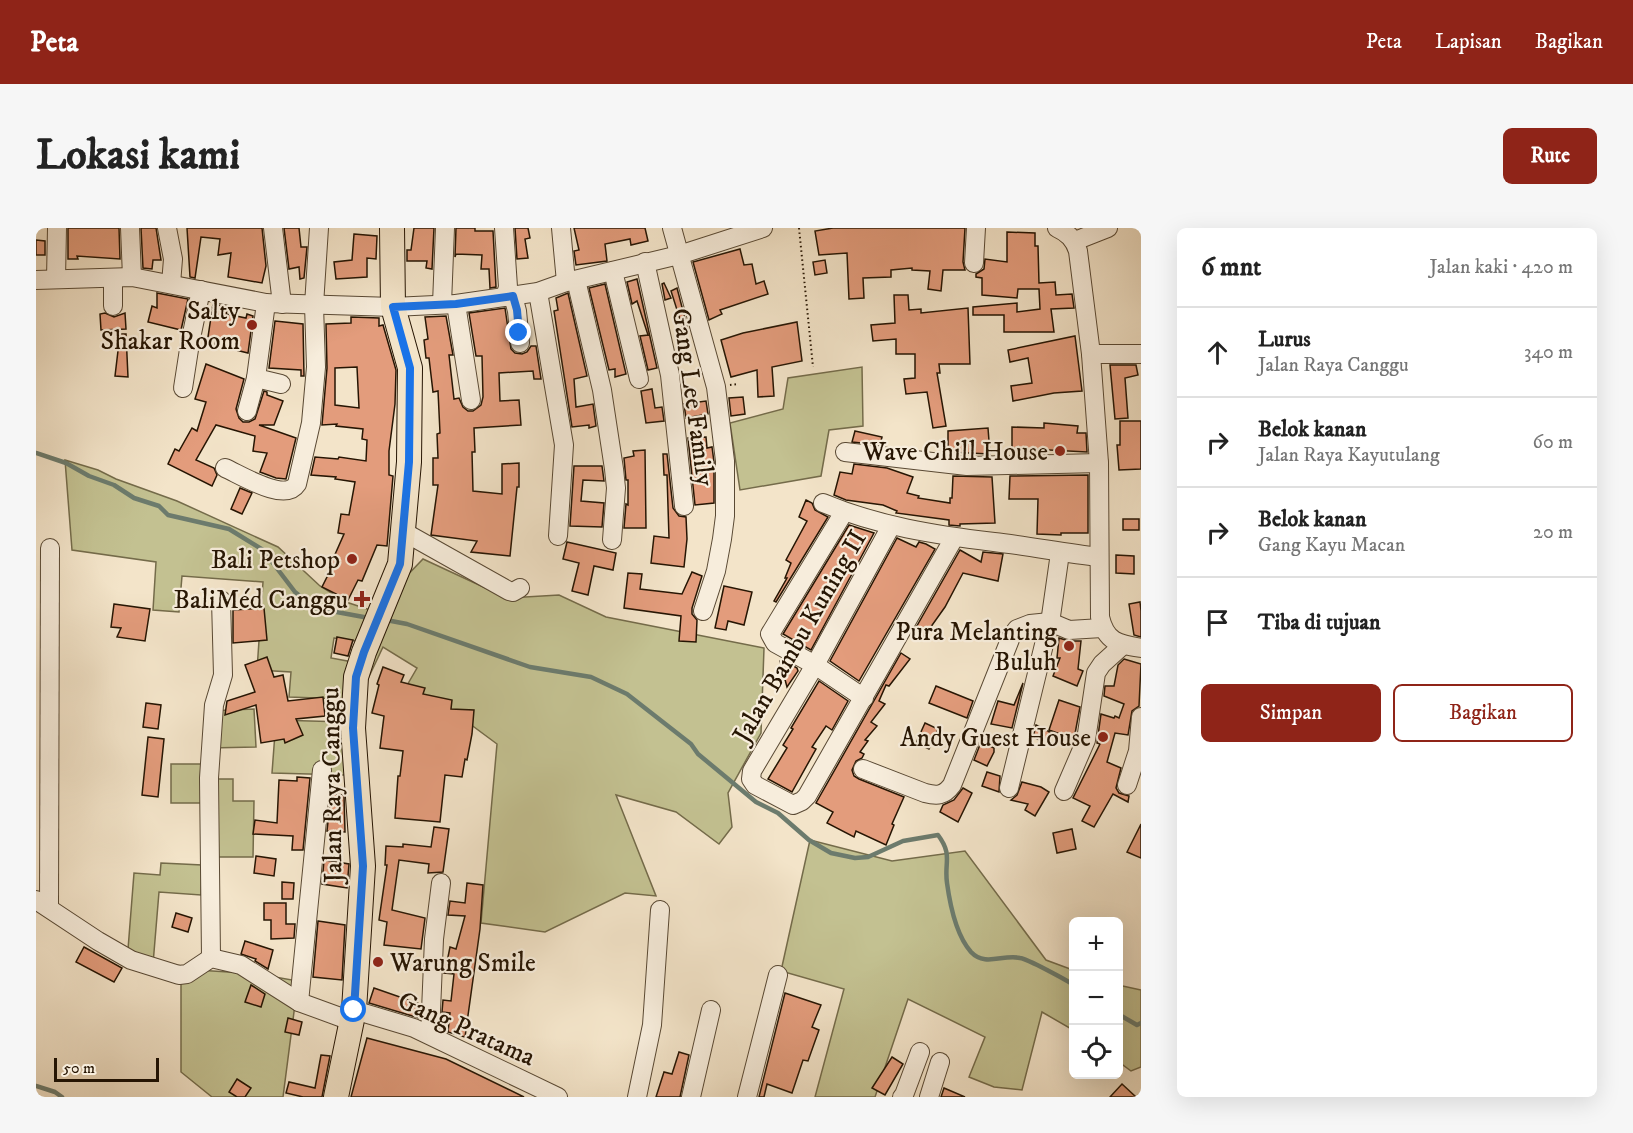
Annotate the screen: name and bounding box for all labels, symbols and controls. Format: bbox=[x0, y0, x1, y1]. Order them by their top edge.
text: Peta bbox=[30, 25, 78, 60]
text: Peta bbox=[1366, 29, 1402, 55]
text: Lapisan bbox=[1435, 29, 1502, 55]
text: Bagikan bbox=[1535, 29, 1603, 55]
button: Rute bbox=[1503, 128, 1597, 184]
text: Lokasi kami bbox=[36, 130, 240, 182]
text: 6 mnt bbox=[1201, 251, 1261, 284]
text: Jalan kaki · 420 m bbox=[1429, 255, 1573, 280]
place label: Salty Shakar Room bbox=[101, 295, 241, 358]
street label: Gang Lee Family bbox=[664, 306, 721, 489]
marker: Salty Shakar Room bbox=[245, 318, 259, 332]
route end bbox=[505, 319, 531, 345]
text: Lurus bbox=[1258, 326, 1311, 353]
icon: ahead bbox=[1201, 336, 1234, 369]
text: 340 m bbox=[1524, 340, 1573, 365]
text: Jalan Raya Canggu bbox=[1258, 353, 1409, 378]
text: Belok kanan bbox=[1258, 416, 1366, 443]
icon: right bbox=[1201, 426, 1234, 459]
text: 60 m bbox=[1533, 430, 1573, 455]
place label: Wave Chill House bbox=[861, 436, 1048, 469]
text: Jalan Raya Kayutulang bbox=[1258, 443, 1440, 468]
marker: Wave Chill House bbox=[1053, 444, 1067, 458]
text: Belok kanan bbox=[1258, 506, 1366, 533]
icon: right bbox=[1201, 516, 1234, 549]
text: 20 m bbox=[1533, 520, 1573, 545]
street label: Jalan Bambu Kuning II bbox=[725, 524, 875, 751]
text: Gang Kayu Macan bbox=[1258, 533, 1405, 558]
place label: Bali Petshop bbox=[211, 544, 340, 577]
marker: Bali Petshop bbox=[345, 552, 359, 566]
place label: BaliMéd Canggu bbox=[173, 584, 348, 617]
marker: BaliMéd Canggu bbox=[353, 590, 371, 608]
icon: arrive bbox=[1201, 606, 1234, 639]
text: Tiba di tujuan bbox=[1258, 609, 1380, 636]
place label: Pura Melanting Buluh bbox=[895, 616, 1057, 679]
marker: Pura Melanting Buluh bbox=[1062, 639, 1076, 653]
button: Simpan bbox=[1201, 684, 1381, 742]
button: Bagikan bbox=[1393, 684, 1573, 742]
street label: Jalan Raya Canggu bbox=[314, 687, 351, 885]
place label: Andy Guest House bbox=[900, 722, 1091, 755]
marker: Andy Guest House bbox=[1096, 730, 1110, 744]
map controls bbox=[1069, 917, 1123, 1079]
button: + bbox=[1069, 917, 1123, 971]
place label: Warung Smile bbox=[389, 947, 536, 980]
marker: Warung Smile bbox=[371, 955, 385, 969]
button: − bbox=[1069, 971, 1123, 1025]
street label: Gang Pratama bbox=[393, 984, 540, 1074]
route start bbox=[340, 996, 366, 1022]
button: locate bbox=[1069, 1025, 1123, 1079]
scale bar bbox=[54, 1055, 159, 1082]
text: 50 m bbox=[63, 1058, 95, 1078]

